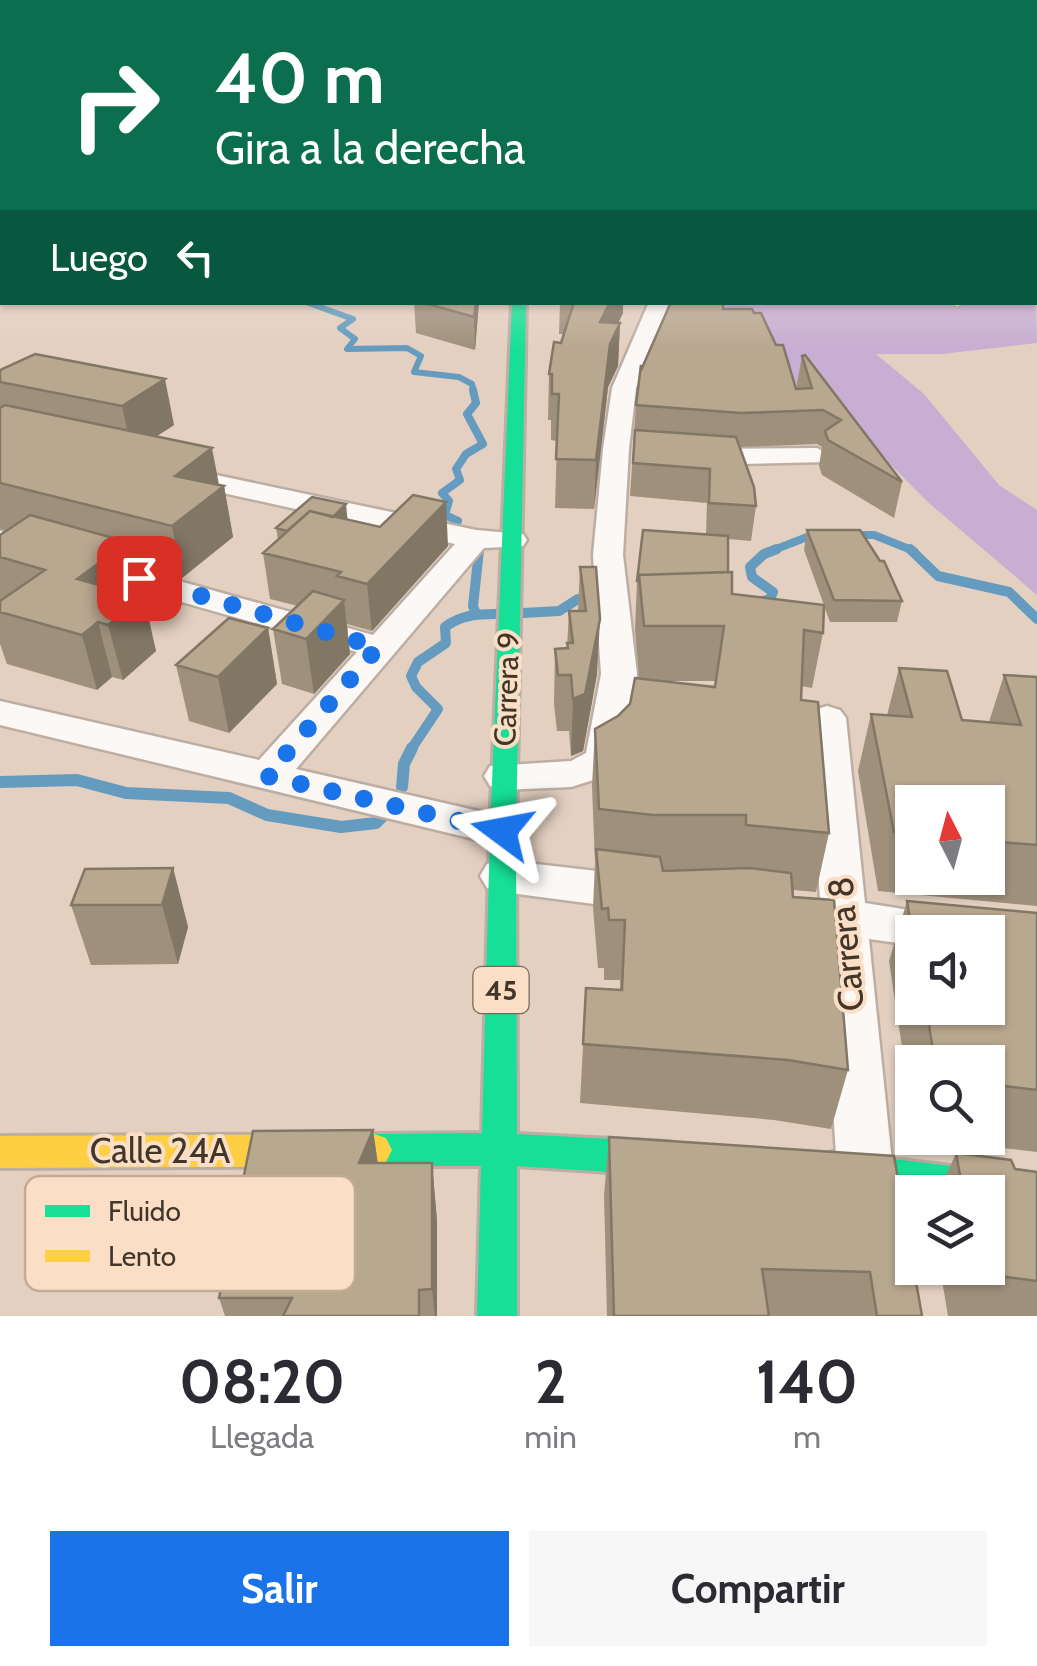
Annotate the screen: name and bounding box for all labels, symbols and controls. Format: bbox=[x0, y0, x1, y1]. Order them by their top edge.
text: 40 m bbox=[215, 35, 384, 121]
icon: right bbox=[50, 40, 180, 170]
text: Gira a la derecha bbox=[215, 121, 525, 175]
icon: left bbox=[168, 230, 223, 285]
text: Luego bbox=[50, 234, 148, 281]
pin bbox=[97, 536, 182, 621]
icon: arrive bbox=[112, 551, 167, 606]
street label: Carrera 9 bbox=[486, 631, 527, 747]
position arrow bbox=[450, 779, 554, 883]
north arrow bbox=[895, 785, 1005, 895]
map controls bbox=[895, 785, 1005, 1285]
street label: Carrera 8 bbox=[818, 875, 873, 1013]
button: sound bbox=[895, 915, 1005, 1025]
road number: 45 bbox=[474, 967, 528, 1013]
button: search bbox=[895, 1045, 1005, 1155]
street label: Calle 24A bbox=[90, 1129, 231, 1172]
button: layers bbox=[895, 1175, 1005, 1285]
legend bbox=[25, 1176, 355, 1291]
text: Fluido bbox=[108, 1194, 181, 1228]
text: Lento bbox=[108, 1239, 176, 1273]
text: 08:20 bbox=[179, 1345, 345, 1418]
text: 2 bbox=[535, 1345, 567, 1418]
text: 140 bbox=[756, 1345, 858, 1418]
text: Llegada bbox=[210, 1417, 314, 1456]
text: min bbox=[524, 1417, 577, 1456]
text: m bbox=[793, 1417, 821, 1456]
button: Salir bbox=[50, 1531, 509, 1646]
button: Compartir bbox=[529, 1531, 987, 1646]

